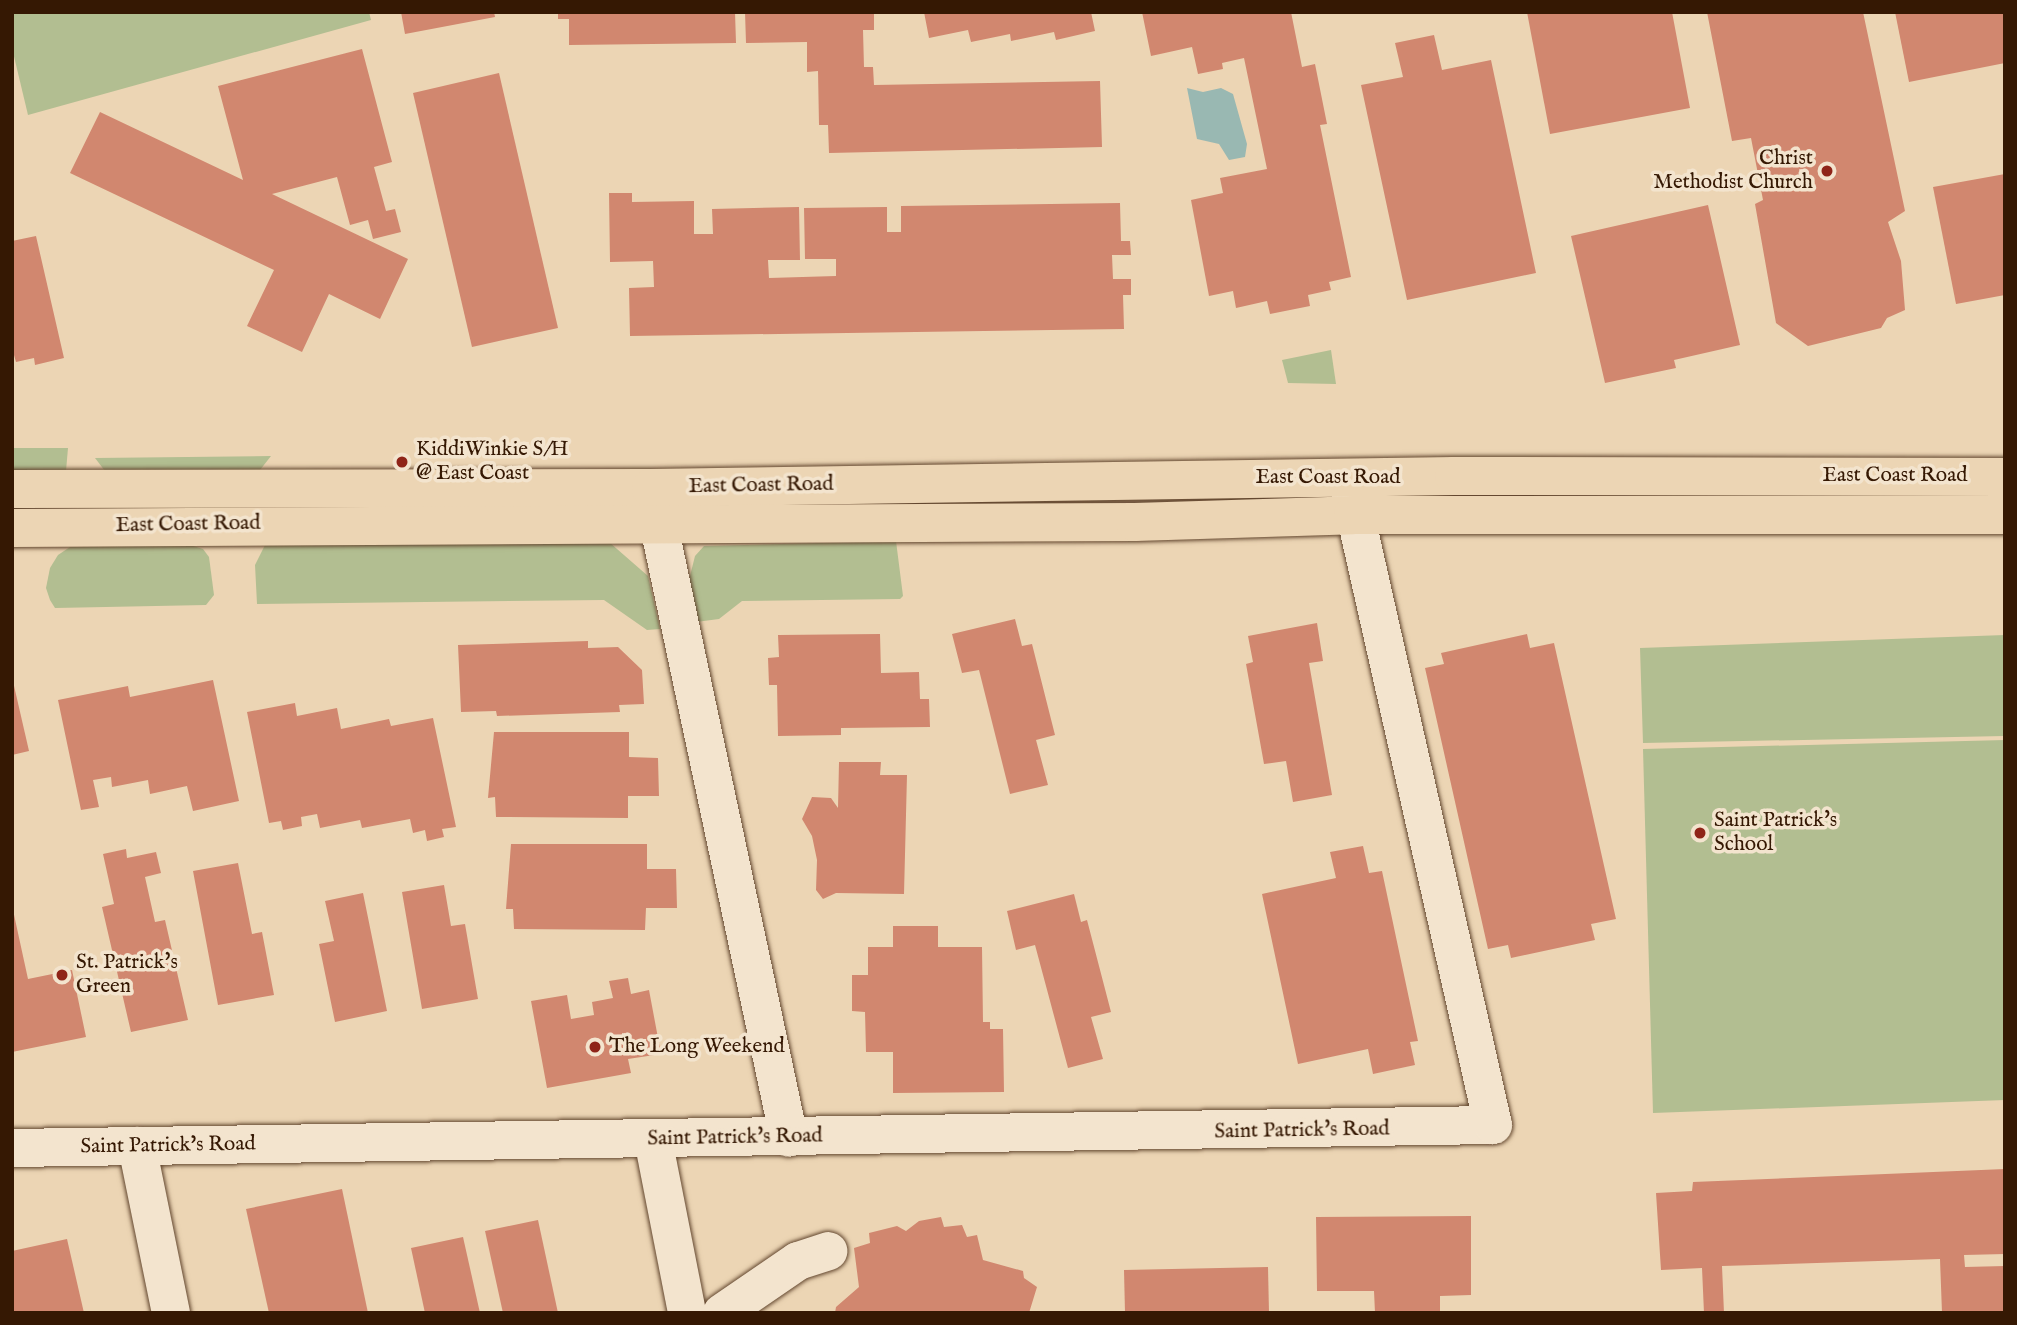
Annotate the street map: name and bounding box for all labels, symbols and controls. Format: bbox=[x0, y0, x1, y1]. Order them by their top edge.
place label: Christ Methodist Church bbox=[1653, 146, 1813, 196]
marker: Christ Methodist Church bbox=[1819, 163, 1835, 179]
place label: KiddiWinkie S/H @ East Coast bbox=[416, 437, 569, 487]
marker: KiddiWinkie S/H @ East Coast bbox=[394, 454, 410, 470]
street label: East Coast Road bbox=[1823, 463, 1967, 489]
street label: East Coast Road bbox=[1256, 465, 1400, 491]
street label: East Coast Road bbox=[688, 472, 834, 500]
street label: East Coast Road bbox=[115, 511, 261, 539]
place label: Saint Patrick's School bbox=[1714, 808, 1837, 858]
marker: Saint Patrick's School bbox=[1692, 825, 1708, 841]
place label: St. Patrick's Green bbox=[76, 950, 178, 1000]
marker: St. Patrick's Green bbox=[54, 967, 70, 983]
place label: The Long Weekend bbox=[609, 1034, 785, 1060]
marker: The Long Weekend bbox=[587, 1039, 603, 1055]
street label: Saint Patrick's Road bbox=[1214, 1117, 1390, 1145]
street label: Saint Patrick's Road bbox=[647, 1124, 823, 1152]
street label: Saint Patrick's Road bbox=[80, 1132, 256, 1160]

